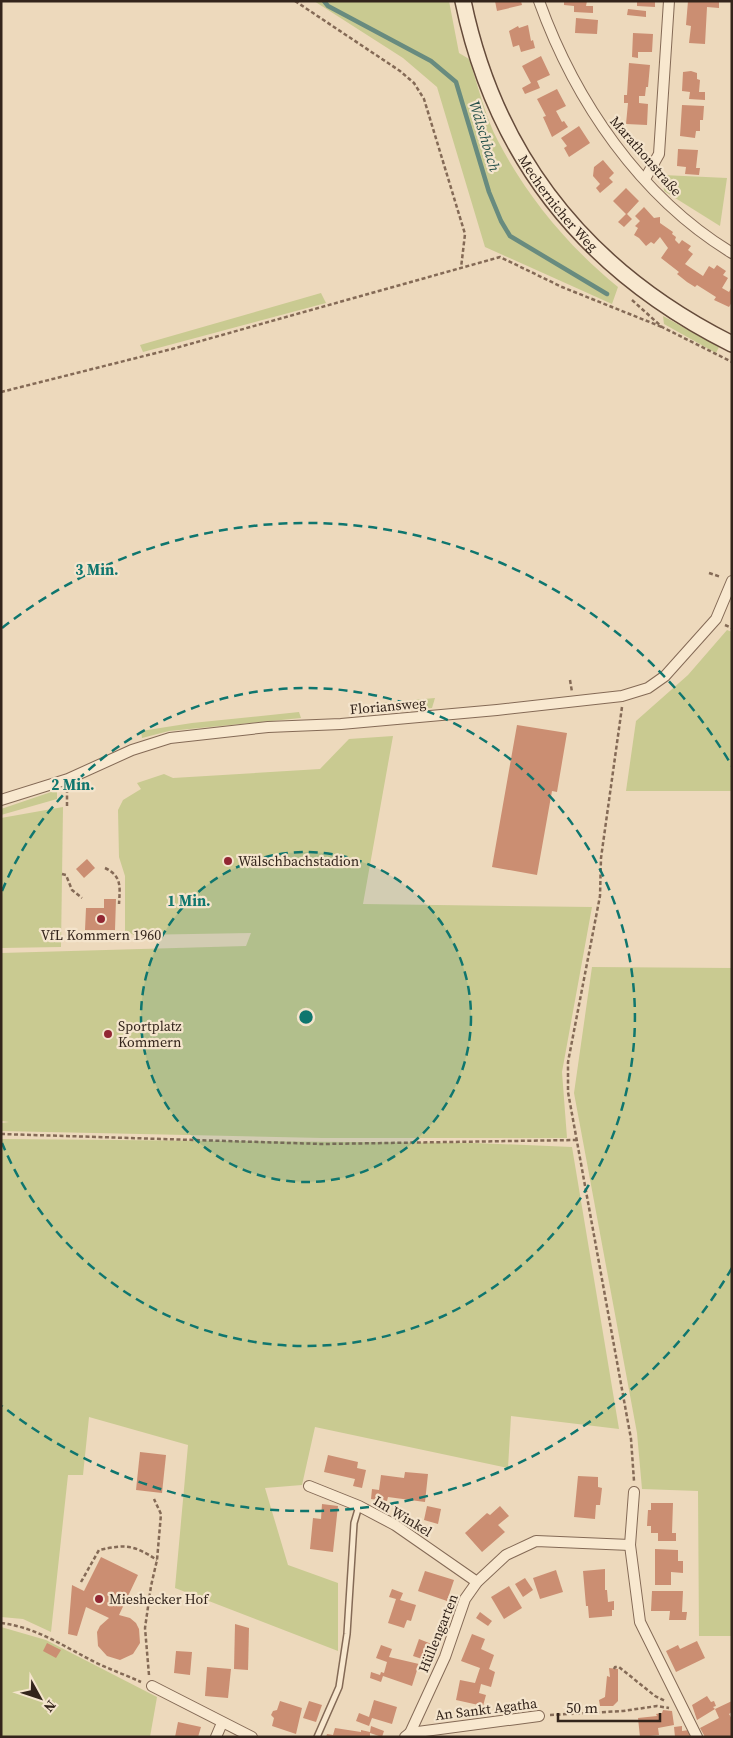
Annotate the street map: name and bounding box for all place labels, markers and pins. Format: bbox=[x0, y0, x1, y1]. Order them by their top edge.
place label: Wälschbachstadion bbox=[238, 851, 360, 871]
marker: Wälschbachstadion bbox=[222, 855, 234, 867]
marker: VfL Kommern 1960 bbox=[95, 913, 107, 925]
place label: VfL Kommern 1960 bbox=[41, 925, 161, 945]
centre of rings bbox=[297, 1008, 315, 1026]
place label: Sportplatz Kommern bbox=[118, 1016, 182, 1052]
marker: Sportplatz Kommern bbox=[102, 1028, 114, 1040]
place label: Mieshecker Hof bbox=[109, 1589, 209, 1609]
marker: Mieshecker Hof bbox=[93, 1593, 105, 1605]

